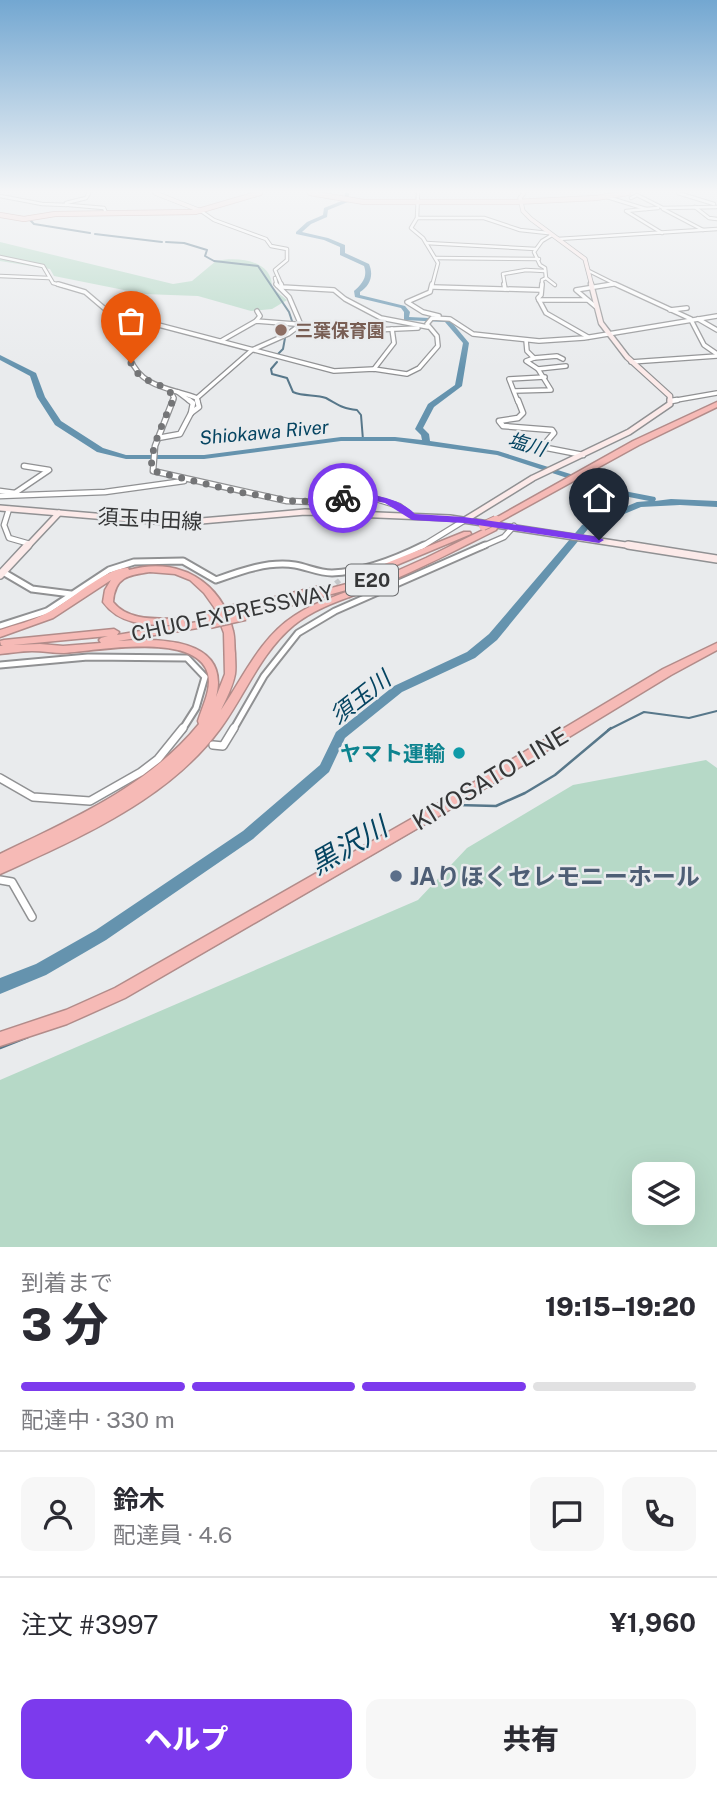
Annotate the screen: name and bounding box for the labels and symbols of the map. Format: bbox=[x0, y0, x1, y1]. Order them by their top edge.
pin bbox=[101, 291, 161, 363]
place label: 三葉保育園 bbox=[295, 320, 385, 341]
marker: 三葉保育園 bbox=[273, 322, 289, 338]
water label: Shiokawa River bbox=[198, 415, 331, 449]
water label: 塩川 bbox=[506, 428, 550, 461]
courier bbox=[308, 463, 378, 533]
pin bbox=[569, 468, 629, 540]
street label: 須玉中田線 bbox=[97, 504, 203, 534]
road number: E20 bbox=[346, 565, 398, 596]
street label: CHUO EXPRESSWAY bbox=[129, 579, 336, 647]
water label: 須玉川 bbox=[325, 663, 398, 729]
street label: KIYOSATO LINE bbox=[407, 721, 573, 835]
place label: ヤマト運輸 bbox=[340, 741, 445, 766]
marker: ヤマト運輸 bbox=[451, 745, 467, 761]
water label: 黒沢川 bbox=[303, 808, 395, 880]
place label: JAりほくセレモニーホール bbox=[410, 862, 700, 890]
marker: JAりほくセレモニーホール bbox=[388, 868, 404, 884]

